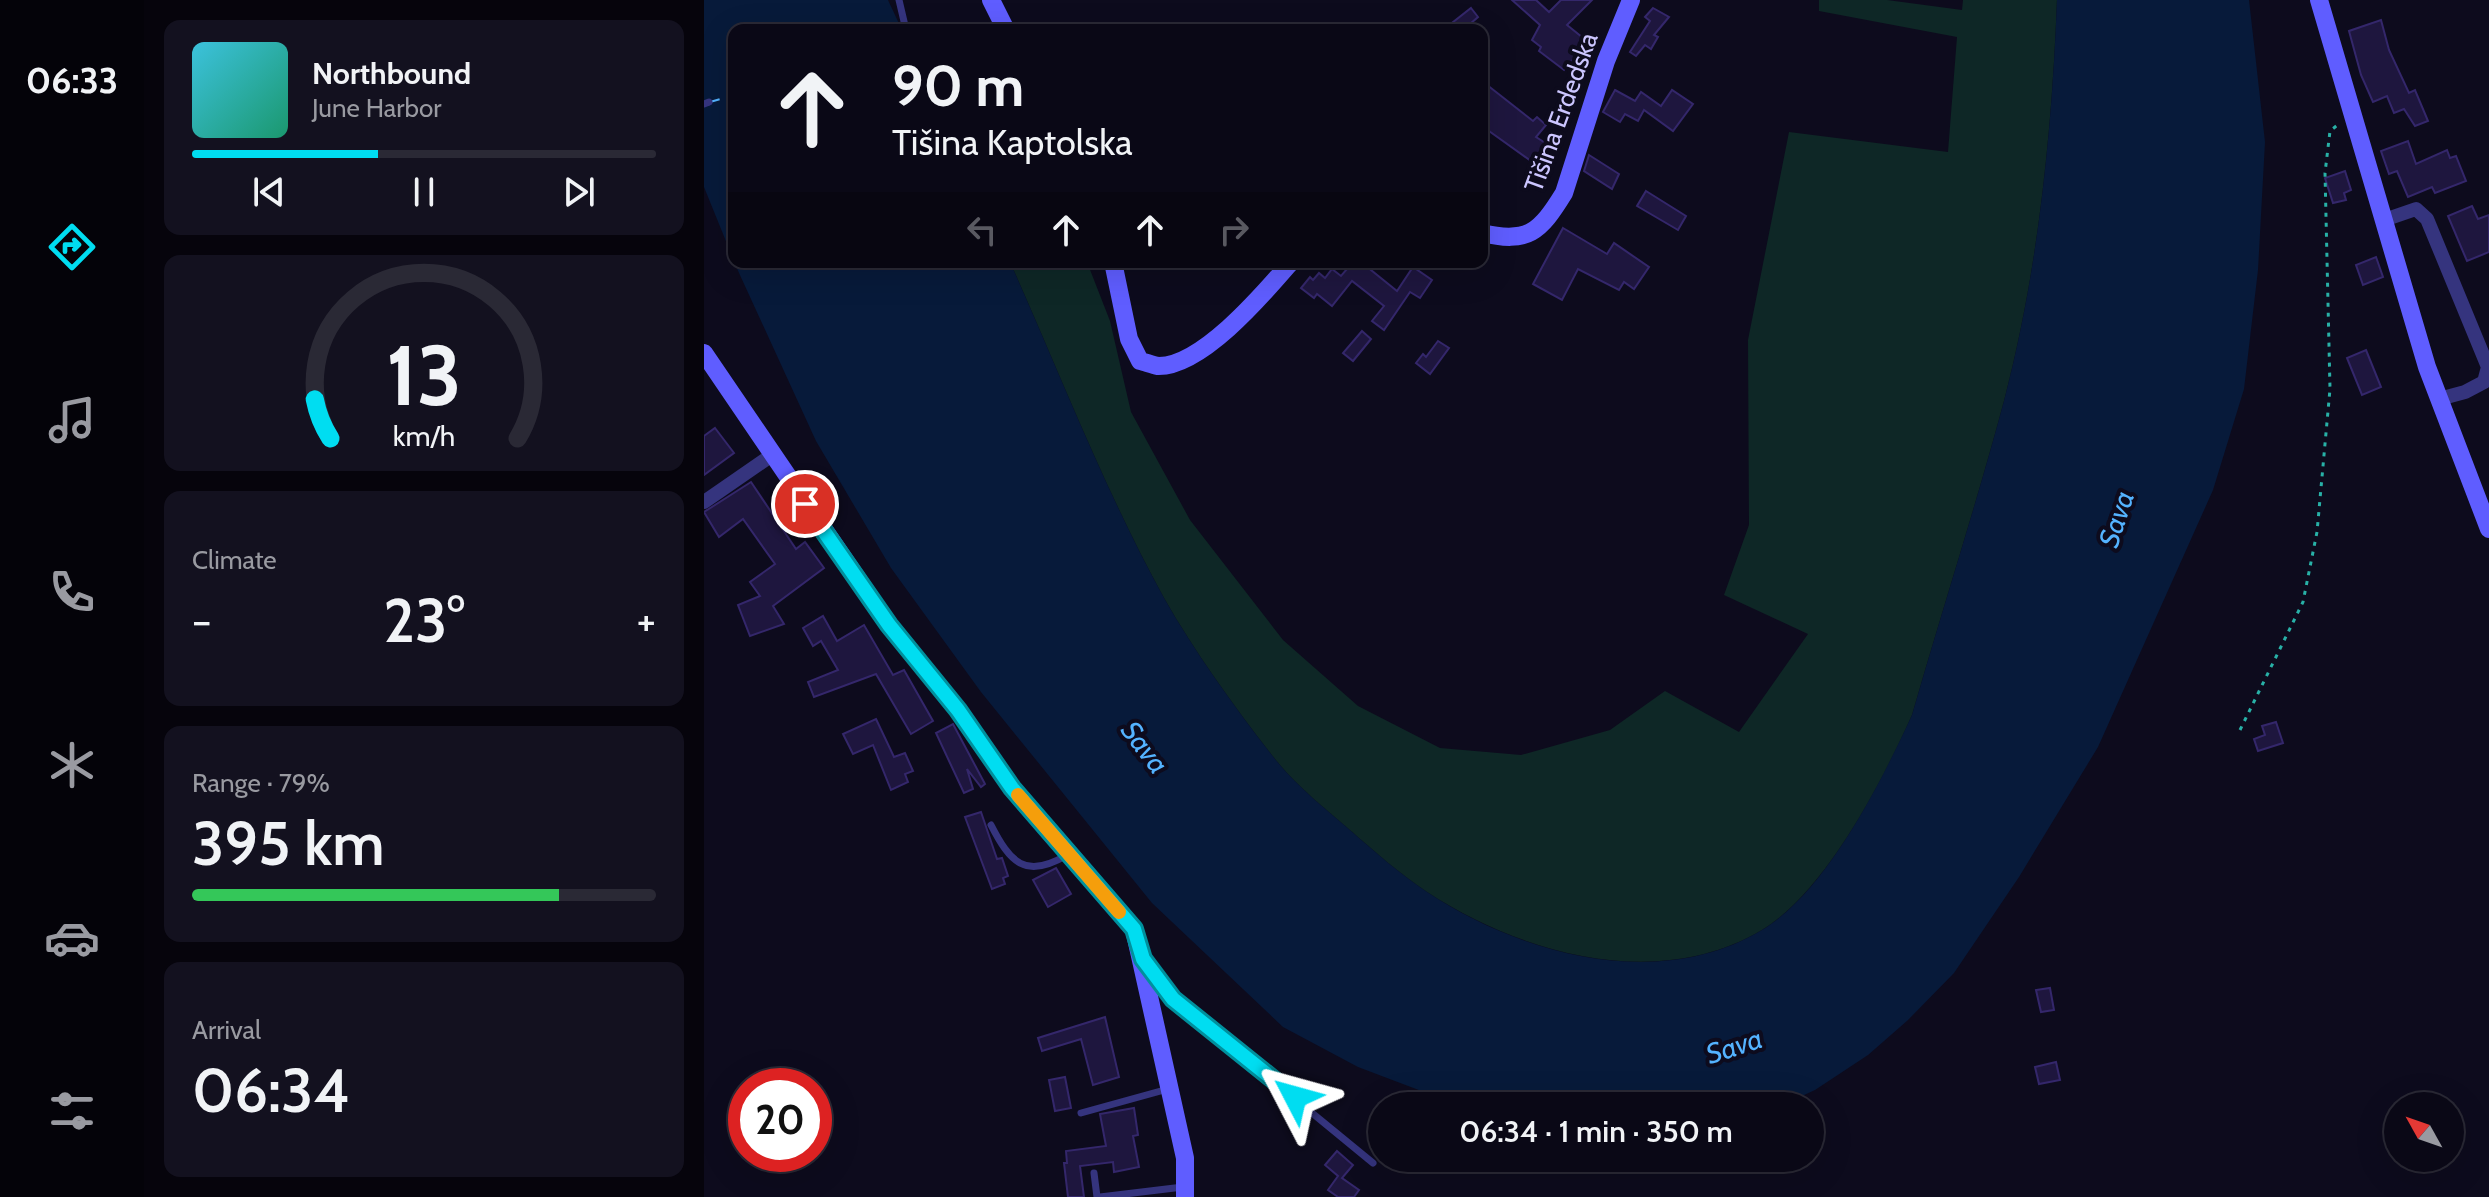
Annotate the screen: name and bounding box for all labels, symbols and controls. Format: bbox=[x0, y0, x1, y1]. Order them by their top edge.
street label: Tišina Erdedska bbox=[1517, 27, 1605, 196]
text: 90 m bbox=[892, 52, 1024, 120]
text: Northbound bbox=[312, 55, 471, 92]
icon: ahead bbox=[760, 56, 864, 160]
text: 06:33 bbox=[26, 58, 118, 102]
text: June Harbor bbox=[312, 92, 441, 124]
text: Tišina Kaptolska bbox=[892, 120, 1132, 164]
icon: previous bbox=[247, 170, 291, 214]
icon: pause bbox=[402, 170, 446, 214]
icon: next bbox=[557, 170, 601, 214]
icon: left bbox=[960, 208, 1004, 252]
icon: ahead bbox=[1044, 208, 1088, 252]
icon: ahead bbox=[1128, 208, 1172, 252]
icon: right bbox=[1212, 208, 1256, 252]
icon: directions bbox=[44, 219, 100, 275]
text: 13 bbox=[386, 325, 462, 426]
icon: music bbox=[44, 392, 100, 448]
text: km/h bbox=[393, 418, 455, 453]
pin bbox=[771, 470, 839, 538]
icon: arrive bbox=[783, 482, 827, 526]
water label: Sava bbox=[2091, 487, 2141, 551]
text: Climate bbox=[192, 544, 277, 576]
icon: phone bbox=[44, 564, 100, 620]
text: 23° bbox=[383, 584, 465, 657]
text: − bbox=[192, 594, 211, 647]
text: + bbox=[637, 594, 656, 647]
water label: Sava bbox=[1114, 714, 1176, 780]
icon: climate bbox=[44, 737, 100, 793]
text: Range · 79% bbox=[192, 767, 330, 799]
text: 395 km bbox=[192, 807, 385, 880]
icon: car bbox=[44, 910, 100, 966]
text: Arrival bbox=[192, 1014, 261, 1046]
water label: Sava bbox=[1702, 1021, 1766, 1071]
text: 06:34 bbox=[192, 1054, 350, 1127]
position arrow bbox=[1253, 1055, 1337, 1139]
speed limit sign: 20 bbox=[728, 1068, 832, 1172]
icon: filters bbox=[44, 1083, 100, 1139]
north arrow bbox=[2384, 1092, 2464, 1172]
map controls bbox=[2384, 1092, 2464, 1172]
text: 06:34 · 1 min · 350 m bbox=[1459, 1113, 1733, 1150]

